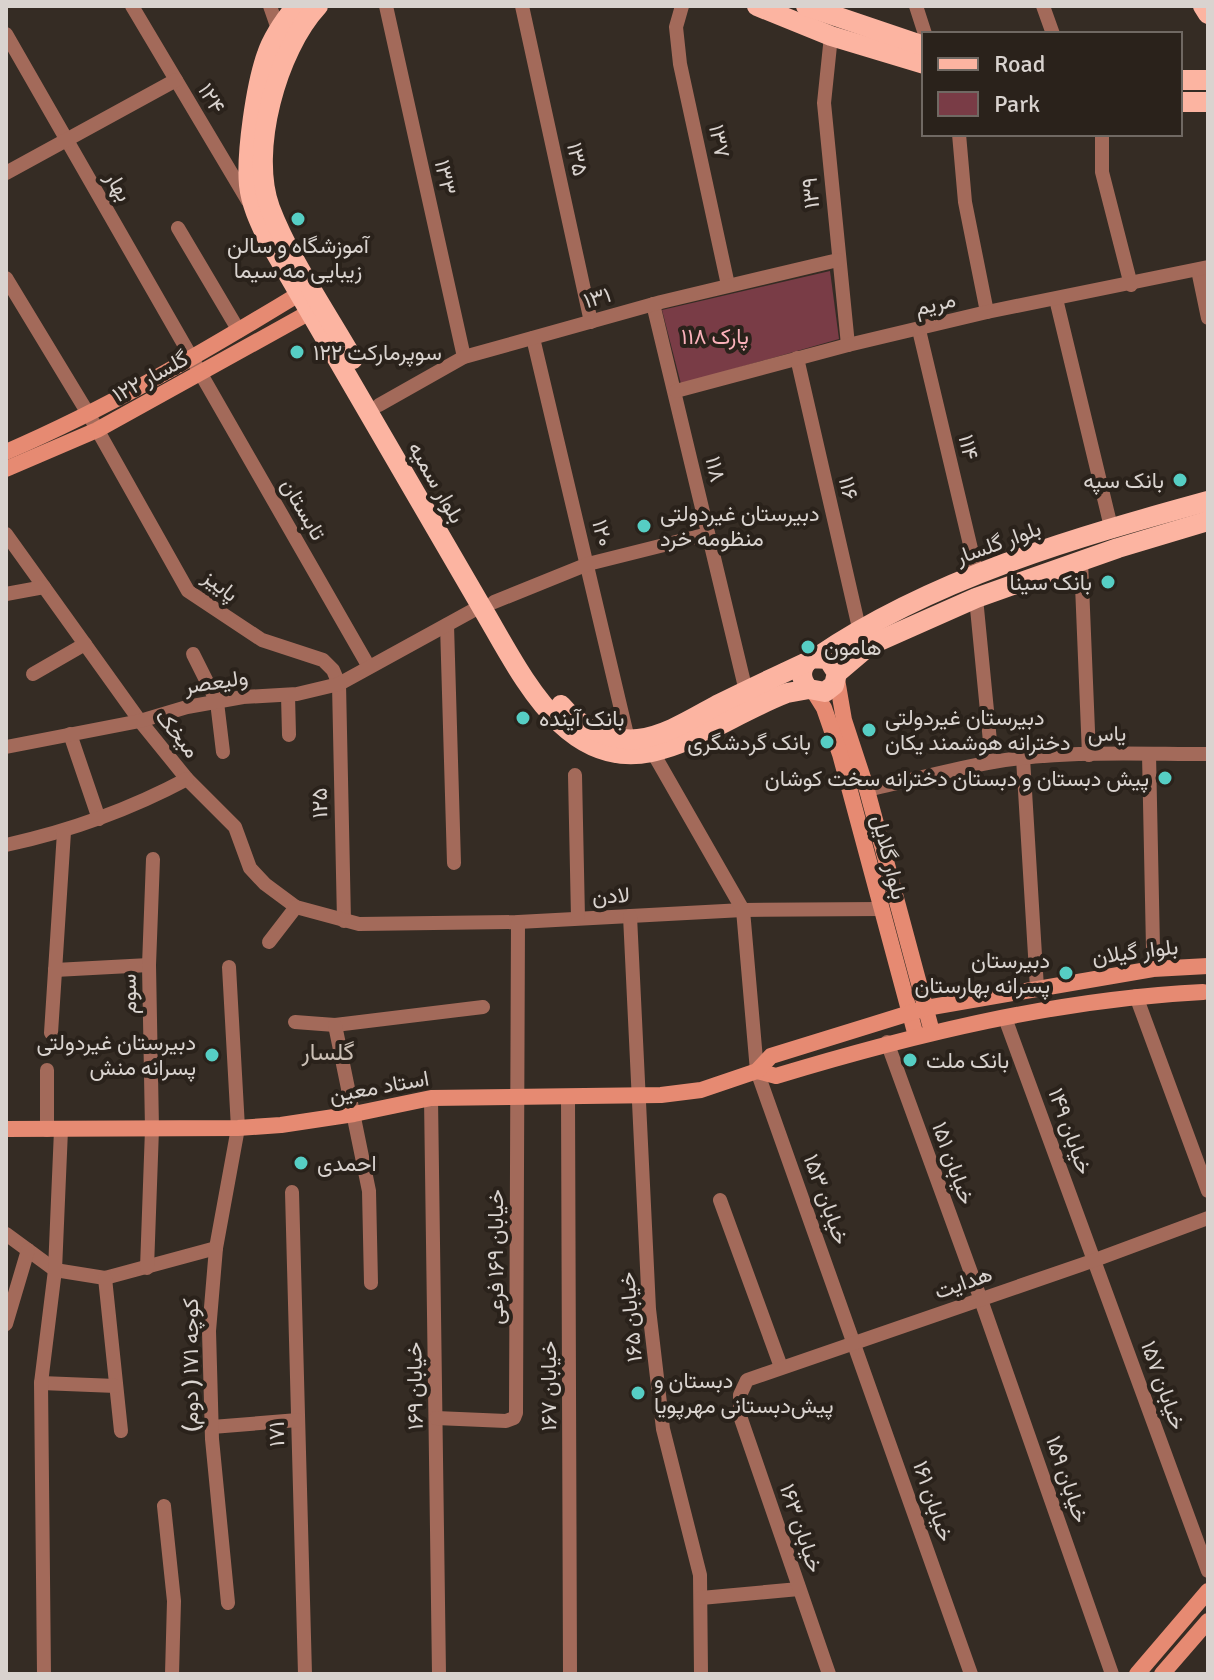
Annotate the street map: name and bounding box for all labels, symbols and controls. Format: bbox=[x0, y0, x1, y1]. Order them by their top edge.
legend bbox=[922, 32, 1182, 136]
text: Road bbox=[994, 49, 1045, 79]
street label: ۱۲۴ bbox=[192, 78, 231, 118]
text: Park bbox=[994, 89, 1040, 119]
street label: ۱۳۷ bbox=[703, 122, 736, 160]
street label: ۱۳۵ bbox=[561, 140, 594, 178]
street label: ۱۳۳ bbox=[429, 157, 462, 197]
street label: بهار bbox=[99, 165, 138, 206]
street label: ۱۳۹ bbox=[796, 176, 825, 210]
marker: آموزشگاه و سالن زیبایی مه سیما bbox=[289, 210, 307, 228]
place label: آموزشگاه و سالن زیبایی مه سیما bbox=[227, 232, 371, 284]
street label: ۱۳۱ bbox=[580, 281, 614, 314]
street label: مریم bbox=[912, 285, 959, 323]
park label: پارک ۱۱۸ bbox=[681, 323, 749, 351]
place label: سوپرمارکت ۱۲۲ bbox=[313, 339, 442, 367]
marker: سوپرمارکت ۱۲۲ bbox=[288, 343, 306, 361]
street label: گلسار ۱۲۲ bbox=[107, 344, 193, 408]
street label: ۱۱۴ bbox=[953, 432, 985, 462]
street label: بلوار سمیه bbox=[402, 436, 471, 528]
street label: ۱۱۸ bbox=[699, 454, 732, 485]
place label: بانک سپه bbox=[1083, 467, 1164, 495]
marker: بانک سپه bbox=[1171, 471, 1189, 489]
street label: تابستان bbox=[275, 473, 332, 545]
street label: ۱۱۶ bbox=[833, 474, 864, 503]
place label: دبیرستان غیردولتی منظومه خرد bbox=[660, 500, 820, 552]
street label: بلوار گلسار bbox=[951, 514, 1045, 571]
street label: ۱۲۰ bbox=[586, 517, 619, 550]
marker: دبیرستان غیردولتی منظومه خرد bbox=[635, 517, 653, 535]
street label: پاییز bbox=[196, 563, 244, 608]
place label: بانک سینا bbox=[1009, 569, 1092, 596]
marker: بانک سینا bbox=[1099, 573, 1117, 591]
place label: هامون bbox=[824, 634, 881, 661]
marker: هامون bbox=[799, 638, 817, 656]
street label: ولیعصر bbox=[181, 663, 250, 700]
street label: میخک bbox=[150, 703, 206, 763]
place label: دبیرستان غیردولتی دخترانه هوشمند یکان bbox=[885, 704, 1071, 756]
place label: بانک آینده bbox=[539, 705, 624, 732]
marker: بانک آینده bbox=[514, 709, 532, 727]
street label: یاس bbox=[1087, 720, 1127, 747]
marker: دبیرستان غیردولتی دخترانه هوشمند یکان bbox=[860, 721, 878, 739]
place label: بانک گردشگری bbox=[687, 729, 811, 756]
marker: بانک گردشگری bbox=[818, 733, 836, 751]
place label: پیش دبستان و دبستان دخترانه سخت کوشان bbox=[765, 765, 1149, 793]
marker: پیش دبستان و دبستان دخترانه سخت کوشان bbox=[1156, 769, 1174, 787]
street label: ۱۲۵ bbox=[306, 787, 333, 819]
street label: بلوار گلایل bbox=[866, 812, 913, 902]
street label: لادن bbox=[591, 881, 631, 910]
street label: بلوار گیلان bbox=[1090, 933, 1180, 970]
place label: دبیرستان پسرانه بهارستان bbox=[915, 947, 1050, 1000]
marker: دبیرستان پسرانه بهارستان bbox=[1057, 964, 1075, 982]
street label: سوم bbox=[115, 974, 143, 1014]
place label: دبیرستان غیردولتی پسرانه منش bbox=[36, 1029, 196, 1082]
district label: گلسار bbox=[300, 1037, 355, 1067]
marker: دبیرستان غیردولتی پسرانه منش bbox=[203, 1046, 221, 1064]
place label: بانک ملت bbox=[926, 1047, 1009, 1074]
marker: بانک ملت bbox=[901, 1051, 919, 1069]
street label: استاد معین bbox=[327, 1064, 431, 1109]
street label: خیابان ۱۴۹ bbox=[1042, 1084, 1099, 1178]
street label: خیابان ۱۵۱ bbox=[926, 1118, 981, 1208]
place label: احمدی bbox=[317, 1150, 377, 1177]
street label: خیابان ۱۵۳ bbox=[798, 1150, 855, 1248]
marker: احمدی bbox=[292, 1154, 310, 1172]
street label: خیابان ۱۶۹ فرعی bbox=[482, 1189, 509, 1325]
street label: هدایت bbox=[931, 1260, 996, 1305]
street label: خیابان ۱۶۵ bbox=[613, 1271, 648, 1363]
street label: کوچه ۱۷۱ ( دوم) bbox=[177, 1298, 205, 1432]
street label: خیابان ۱۵۷ bbox=[1135, 1337, 1192, 1433]
street label: خیابان ۱۶۷ bbox=[535, 1341, 562, 1431]
street label: خیابان ۱۶۹ bbox=[400, 1342, 429, 1430]
place label: دبستان و پیش‌دبستانی مهرپویا bbox=[654, 1367, 834, 1420]
marker: دبستان و پیش‌دبستانی مهرپویا bbox=[629, 1384, 647, 1402]
street label: ۱۷۱ bbox=[263, 1421, 290, 1447]
street label: خیابان ۱۵۹ bbox=[1040, 1432, 1095, 1526]
street label: خیابان ۱۶۱ bbox=[907, 1457, 960, 1545]
street label: خیابان ۱۶۳ bbox=[774, 1480, 829, 1576]

